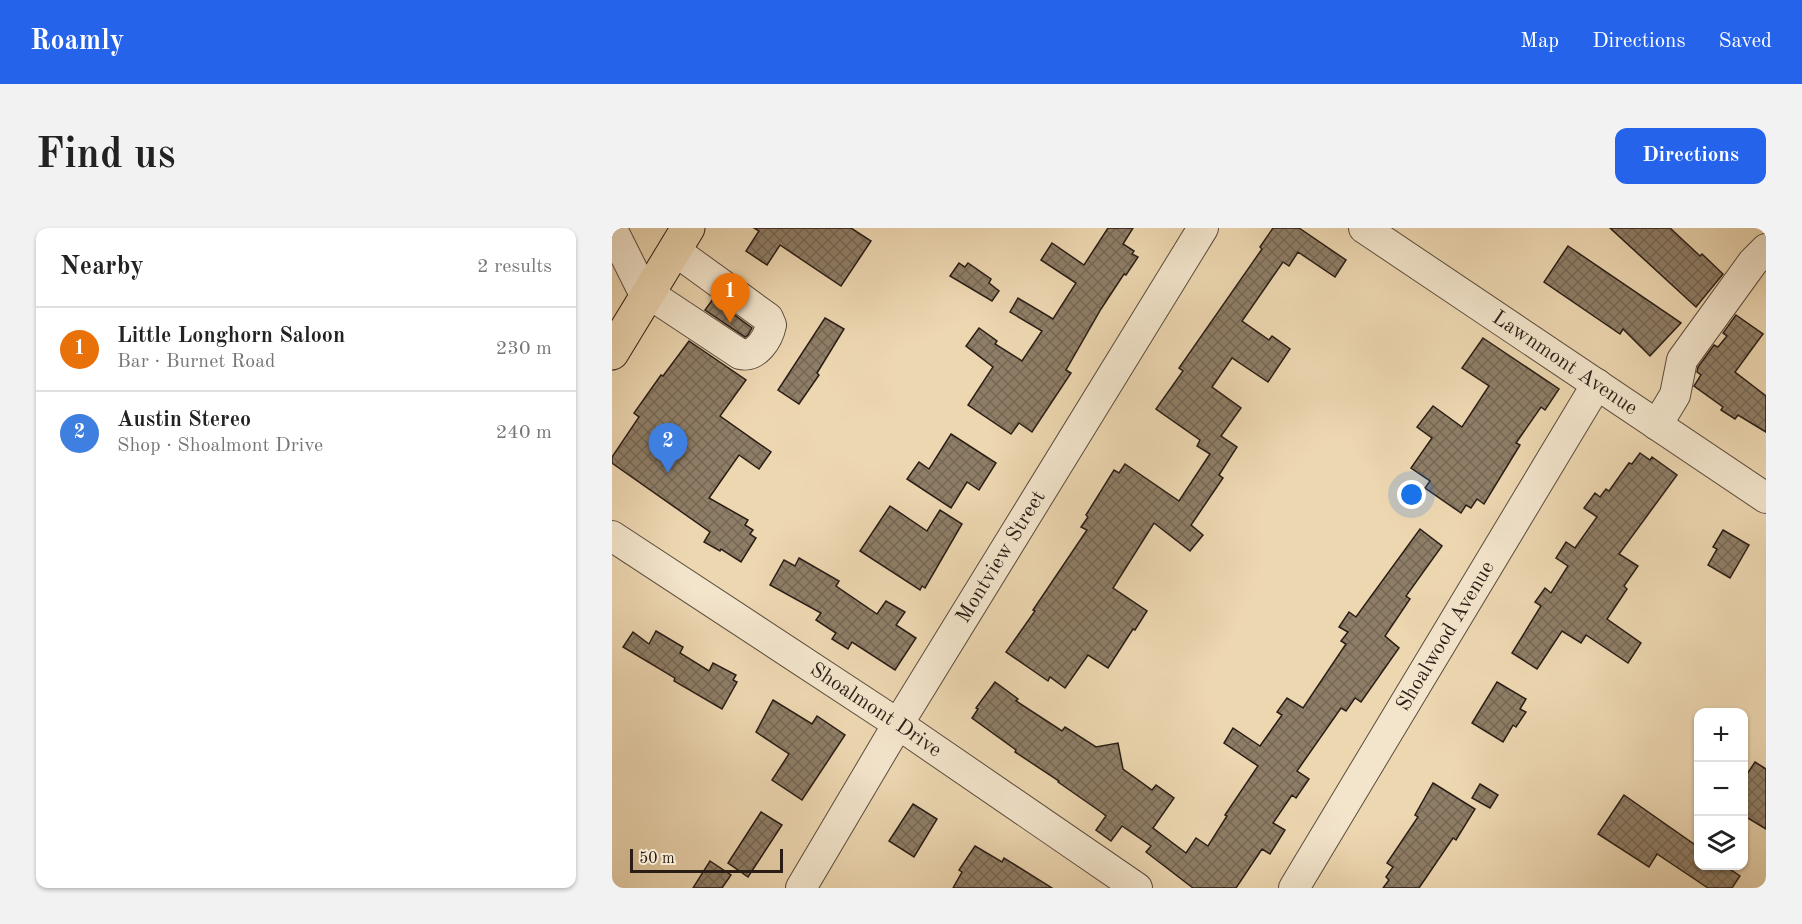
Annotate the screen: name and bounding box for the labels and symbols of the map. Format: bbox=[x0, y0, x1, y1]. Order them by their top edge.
pin: 1 bbox=[710, 274, 750, 323]
street label: Lawnmont Avenue bbox=[1488, 307, 1641, 419]
pin: 2 bbox=[648, 424, 688, 473]
your location bbox=[1397, 480, 1426, 509]
street label: Montview Street bbox=[952, 487, 1049, 627]
street label: Shoalwood Avenue bbox=[1393, 557, 1498, 715]
street label: Shoalmont Drive bbox=[806, 659, 945, 761]
scale bar bbox=[630, 846, 783, 874]

